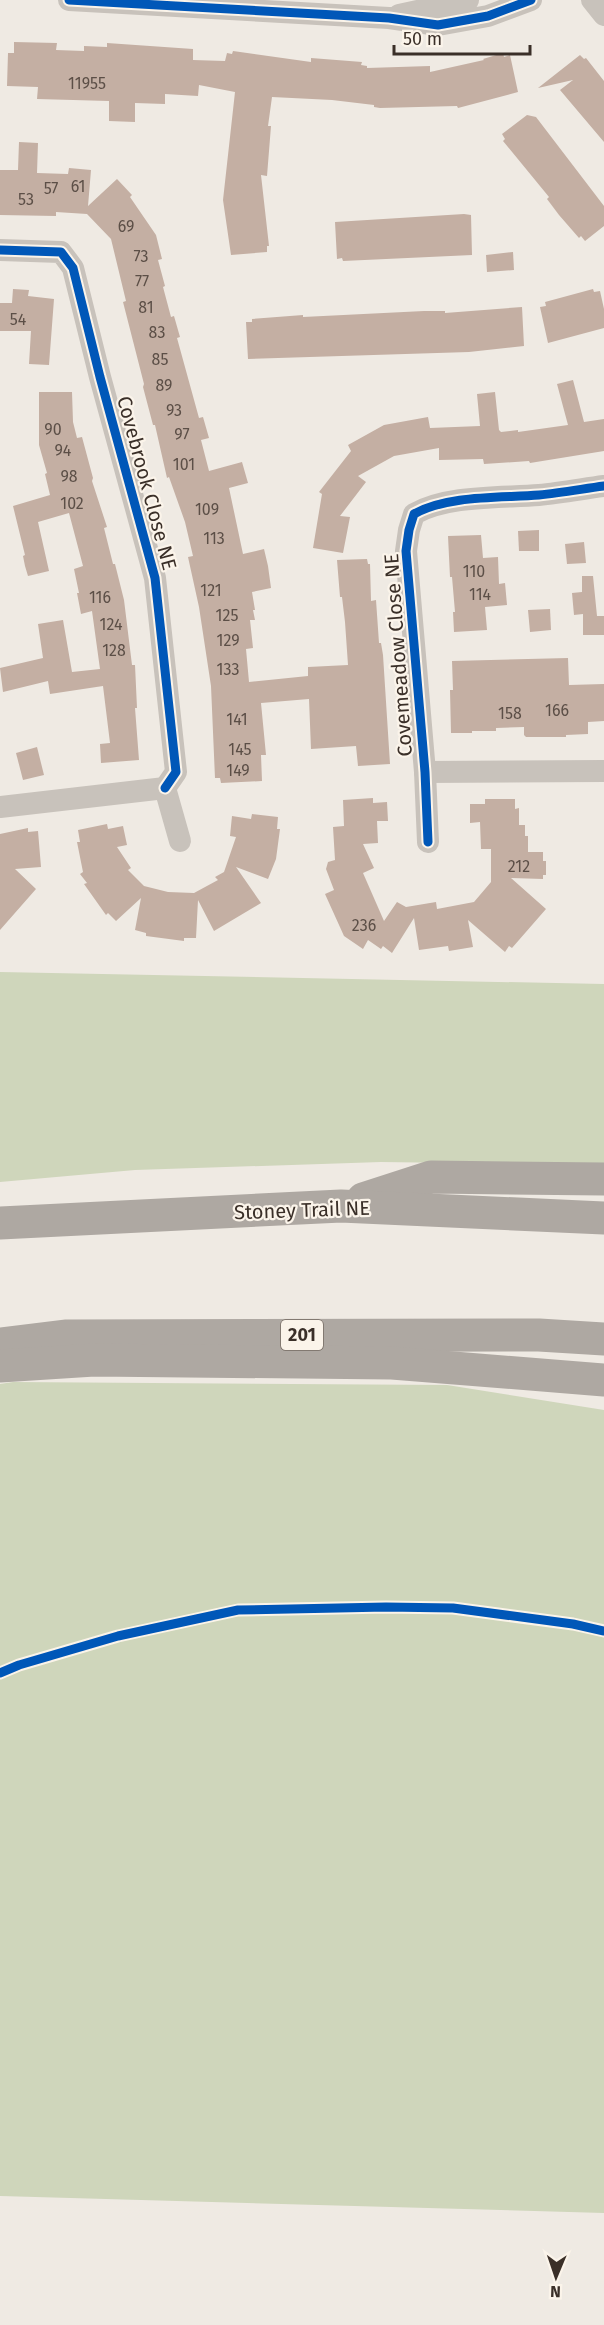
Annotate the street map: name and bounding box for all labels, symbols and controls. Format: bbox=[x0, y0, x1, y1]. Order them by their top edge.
scale bar bbox=[394, 18, 530, 56]
text: 50 m bbox=[403, 28, 442, 50]
house number: 11955 bbox=[68, 74, 106, 93]
house number: 61 bbox=[71, 177, 85, 196]
house number: 57 bbox=[44, 179, 58, 198]
house number: 53 bbox=[18, 190, 34, 209]
house number: 69 bbox=[118, 217, 134, 236]
house number: 73 bbox=[134, 247, 148, 266]
house number: 77 bbox=[135, 272, 149, 291]
house number: 81 bbox=[138, 298, 154, 317]
house number: 54 bbox=[10, 310, 27, 329]
house number: 83 bbox=[149, 323, 165, 342]
house number: 85 bbox=[152, 350, 168, 369]
house number: 89 bbox=[156, 376, 172, 395]
street label: Covebrook Close NE bbox=[112, 393, 182, 573]
house number: 93 bbox=[166, 401, 182, 420]
house number: 90 bbox=[44, 420, 62, 439]
house number: 97 bbox=[174, 425, 190, 444]
house number: 94 bbox=[55, 441, 72, 460]
house number: 101 bbox=[173, 455, 195, 474]
house number: 98 bbox=[60, 467, 78, 486]
house number: 102 bbox=[60, 494, 84, 513]
house number: 109 bbox=[195, 500, 219, 519]
house number: 113 bbox=[203, 529, 225, 548]
street label: Covemeadow Close NE bbox=[379, 553, 417, 757]
house number: 110 bbox=[463, 562, 485, 581]
house number: 121 bbox=[200, 581, 222, 600]
house number: 114 bbox=[469, 585, 492, 604]
house number: 116 bbox=[89, 588, 111, 607]
house number: 125 bbox=[216, 606, 238, 625]
house number: 124 bbox=[100, 615, 123, 634]
house number: 129 bbox=[216, 631, 240, 650]
house number: 128 bbox=[102, 641, 126, 660]
house number: 133 bbox=[217, 660, 239, 679]
house number: 166 bbox=[545, 701, 569, 720]
house number: 158 bbox=[498, 704, 522, 723]
house number: 141 bbox=[226, 710, 248, 729]
house number: 145 bbox=[228, 740, 252, 759]
house number: 149 bbox=[226, 761, 250, 780]
house number: 212 bbox=[508, 857, 530, 876]
house number: 236 bbox=[352, 916, 376, 935]
street label: Stoney Trail NE bbox=[234, 1196, 370, 1224]
road number: 201 bbox=[281, 1320, 323, 1350]
north arrow bbox=[526, 2247, 586, 2307]
text: N bbox=[550, 2282, 561, 2301]

